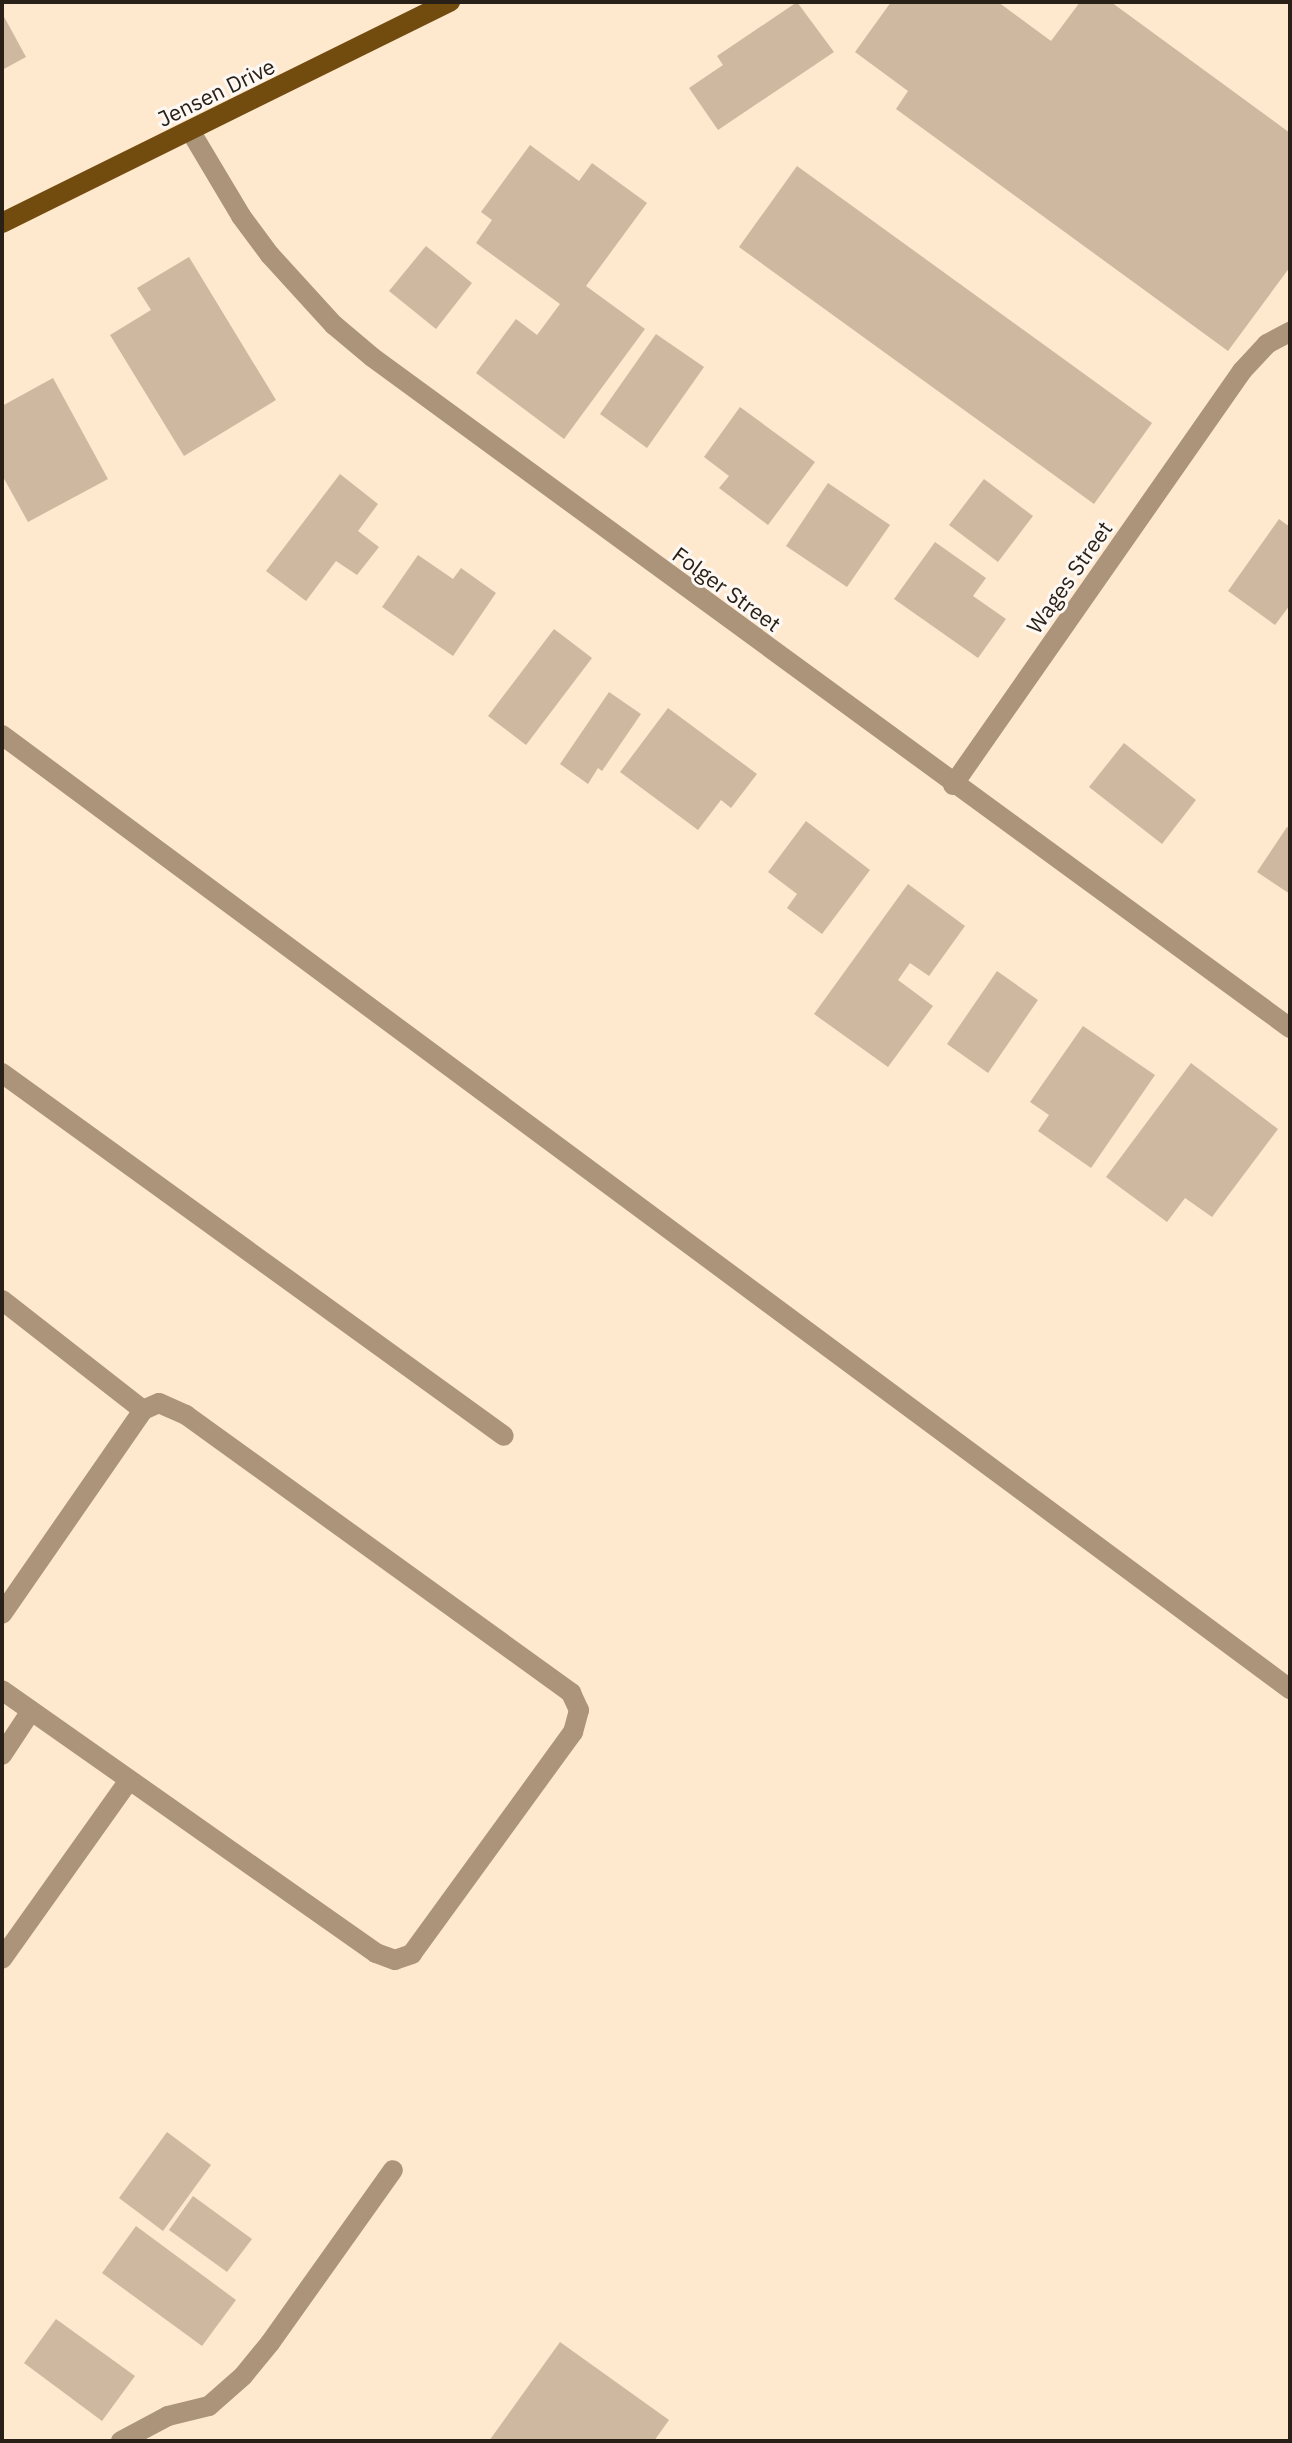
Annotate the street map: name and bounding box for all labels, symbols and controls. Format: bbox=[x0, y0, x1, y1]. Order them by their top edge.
street label: Jensen Drive bbox=[153, 52, 279, 132]
street label: Wages Street bbox=[1021, 516, 1117, 638]
street label: Folger Street bbox=[668, 541, 786, 637]

